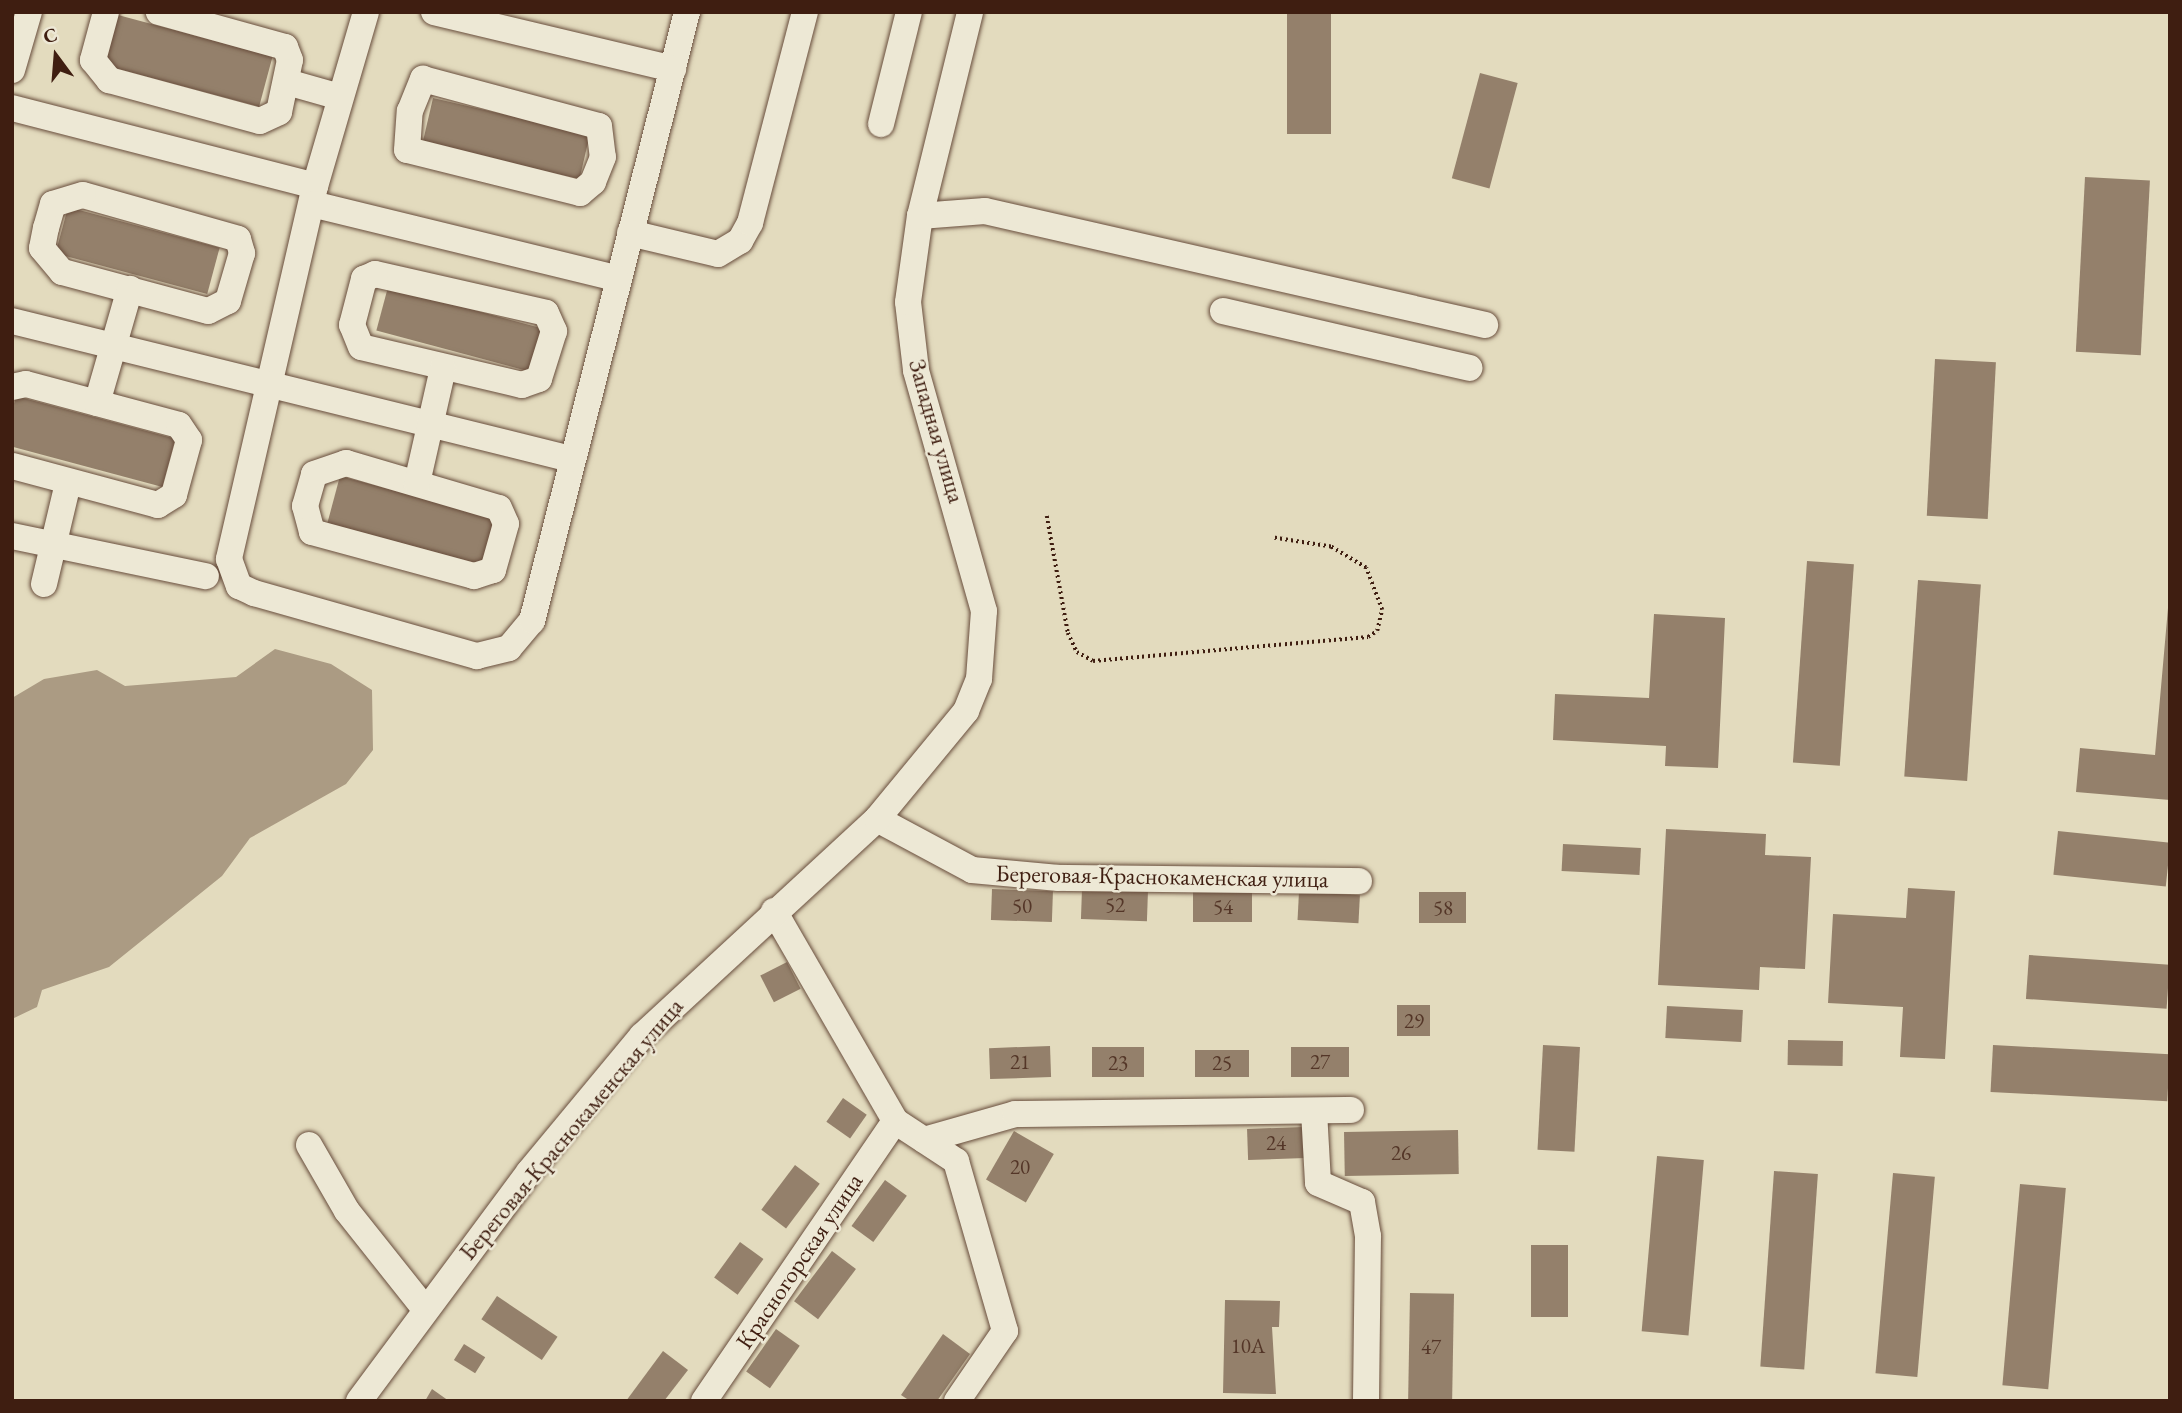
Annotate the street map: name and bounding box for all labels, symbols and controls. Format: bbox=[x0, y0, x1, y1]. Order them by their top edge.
north arrow bbox=[21, 21, 91, 91]
text: С bbox=[40, 21, 60, 49]
street label: Западная улица bbox=[903, 356, 971, 506]
street label: Береговая-Краснокаменская улица bbox=[995, 859, 1329, 893]
house number: 52 bbox=[1105, 892, 1125, 918]
house number: 50 bbox=[1012, 893, 1032, 919]
house number: 54 bbox=[1213, 894, 1233, 920]
house number: 58 bbox=[1433, 895, 1453, 921]
street label: Береговая-Краснокаменская улица bbox=[453, 992, 689, 1266]
house number: 29 bbox=[1404, 1008, 1424, 1034]
house number: 21 bbox=[1010, 1049, 1030, 1075]
house number: 27 bbox=[1310, 1049, 1330, 1075]
house number: 23 bbox=[1108, 1050, 1128, 1076]
house number: 25 bbox=[1212, 1050, 1232, 1076]
house number: 24 bbox=[1266, 1130, 1286, 1156]
house number: 26 bbox=[1391, 1140, 1411, 1166]
house number: 20 bbox=[1010, 1154, 1030, 1180]
street label: Красногорская улица bbox=[730, 1168, 868, 1354]
house number: 10А bbox=[1231, 1333, 1265, 1359]
house number: 47 bbox=[1421, 1334, 1441, 1360]

